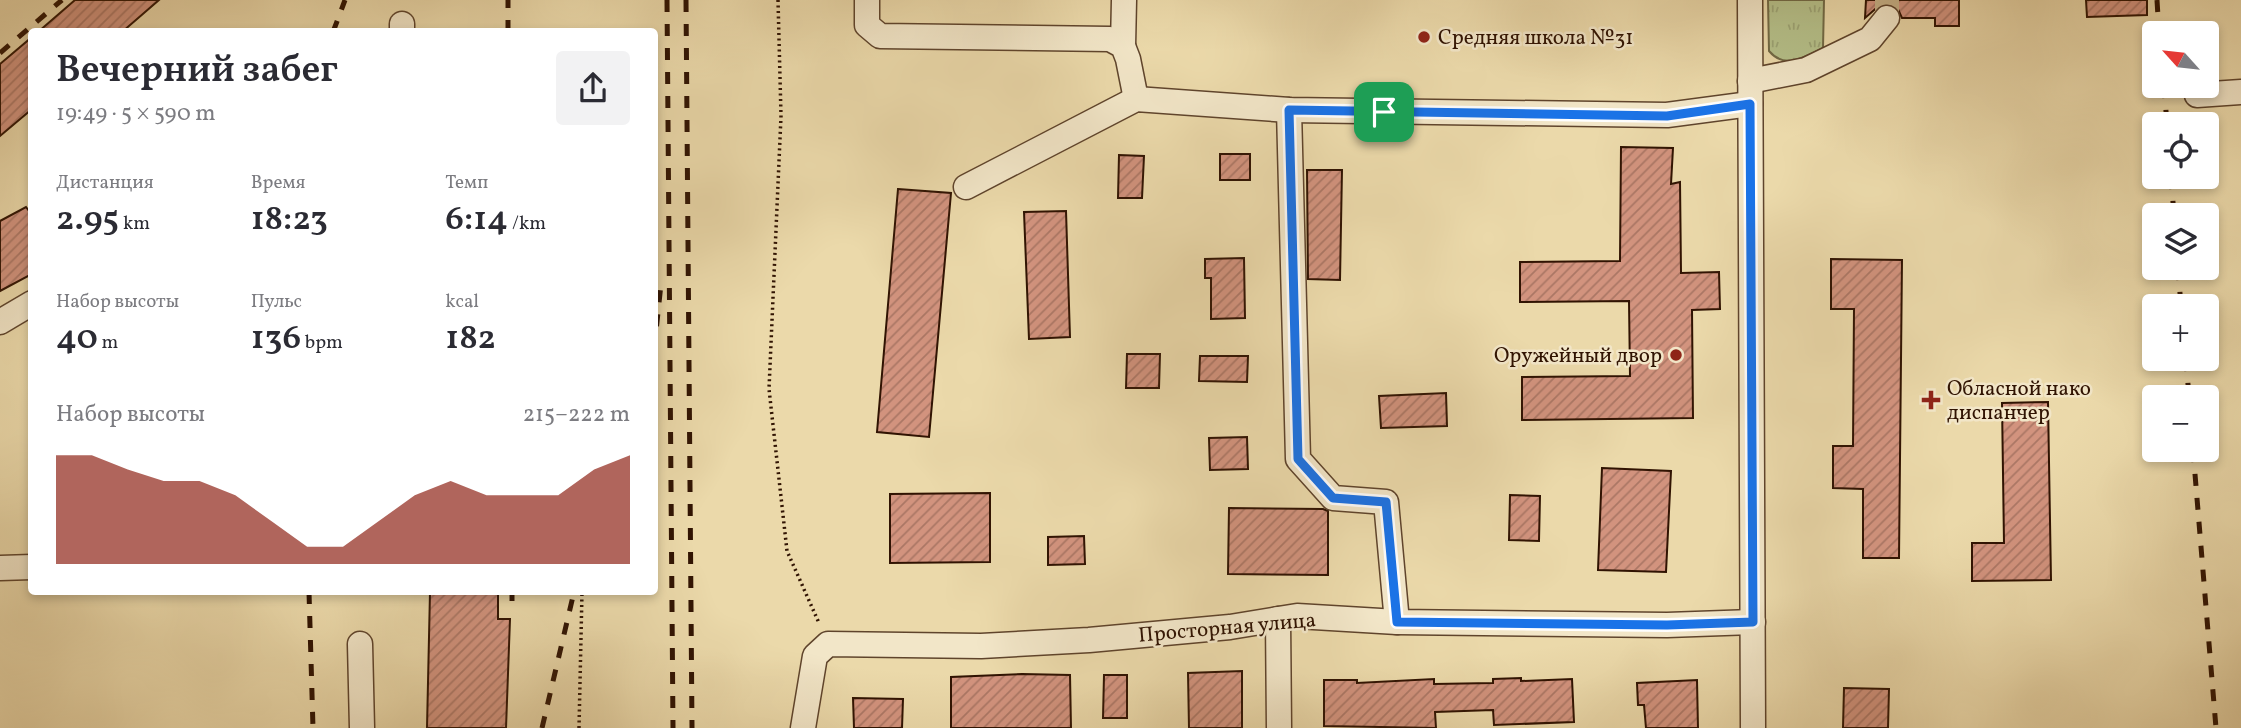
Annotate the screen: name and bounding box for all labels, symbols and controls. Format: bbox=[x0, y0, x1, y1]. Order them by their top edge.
north arrow bbox=[2142, 21, 2219, 98]
map controls bbox=[2142, 21, 2219, 462]
place label: Средняя школа №31 bbox=[1438, 24, 1634, 53]
marker: Средняя школа №31 bbox=[1416, 29, 1432, 45]
text: Вечерний забег bbox=[56, 45, 338, 98]
button: share bbox=[556, 51, 630, 125]
pin bbox=[1354, 82, 1414, 142]
icon: arrive bbox=[1365, 93, 1403, 131]
text: 19:49 · 5 × 590 m bbox=[56, 98, 216, 130]
button: locate bbox=[2142, 112, 2219, 189]
text: Дистанция bbox=[56, 170, 154, 196]
text: Время bbox=[251, 170, 305, 196]
text: Темп bbox=[445, 170, 488, 196]
text: 2.95 bbox=[56, 196, 119, 244]
text: 18:23 bbox=[251, 196, 328, 244]
text: 6:14 bbox=[445, 196, 508, 244]
button: layers bbox=[2142, 203, 2219, 280]
text: km bbox=[119, 211, 150, 237]
text: /km bbox=[508, 211, 546, 237]
text: Набор высоты bbox=[56, 289, 179, 315]
text: Пульс bbox=[251, 289, 302, 315]
text: kcal bbox=[445, 289, 479, 315]
button: + bbox=[2142, 294, 2219, 371]
text: 40 bbox=[56, 315, 98, 363]
text: 136 bbox=[251, 315, 301, 363]
text: 182 bbox=[445, 315, 496, 363]
text: m bbox=[98, 330, 118, 356]
text: bpm bbox=[301, 330, 343, 356]
place label: Оружейный двор bbox=[1494, 342, 1662, 371]
marker: Оружейный двор bbox=[1668, 347, 1684, 363]
place label: Обласной нако диспанчер bbox=[1947, 375, 2091, 428]
button: − bbox=[2142, 385, 2219, 462]
marker: Обласной нако диспанчер bbox=[1921, 390, 1941, 410]
text: Набор высоты bbox=[56, 399, 205, 431]
text: 215–222 m bbox=[523, 399, 630, 431]
street label: Просторная улица bbox=[1137, 606, 1317, 651]

